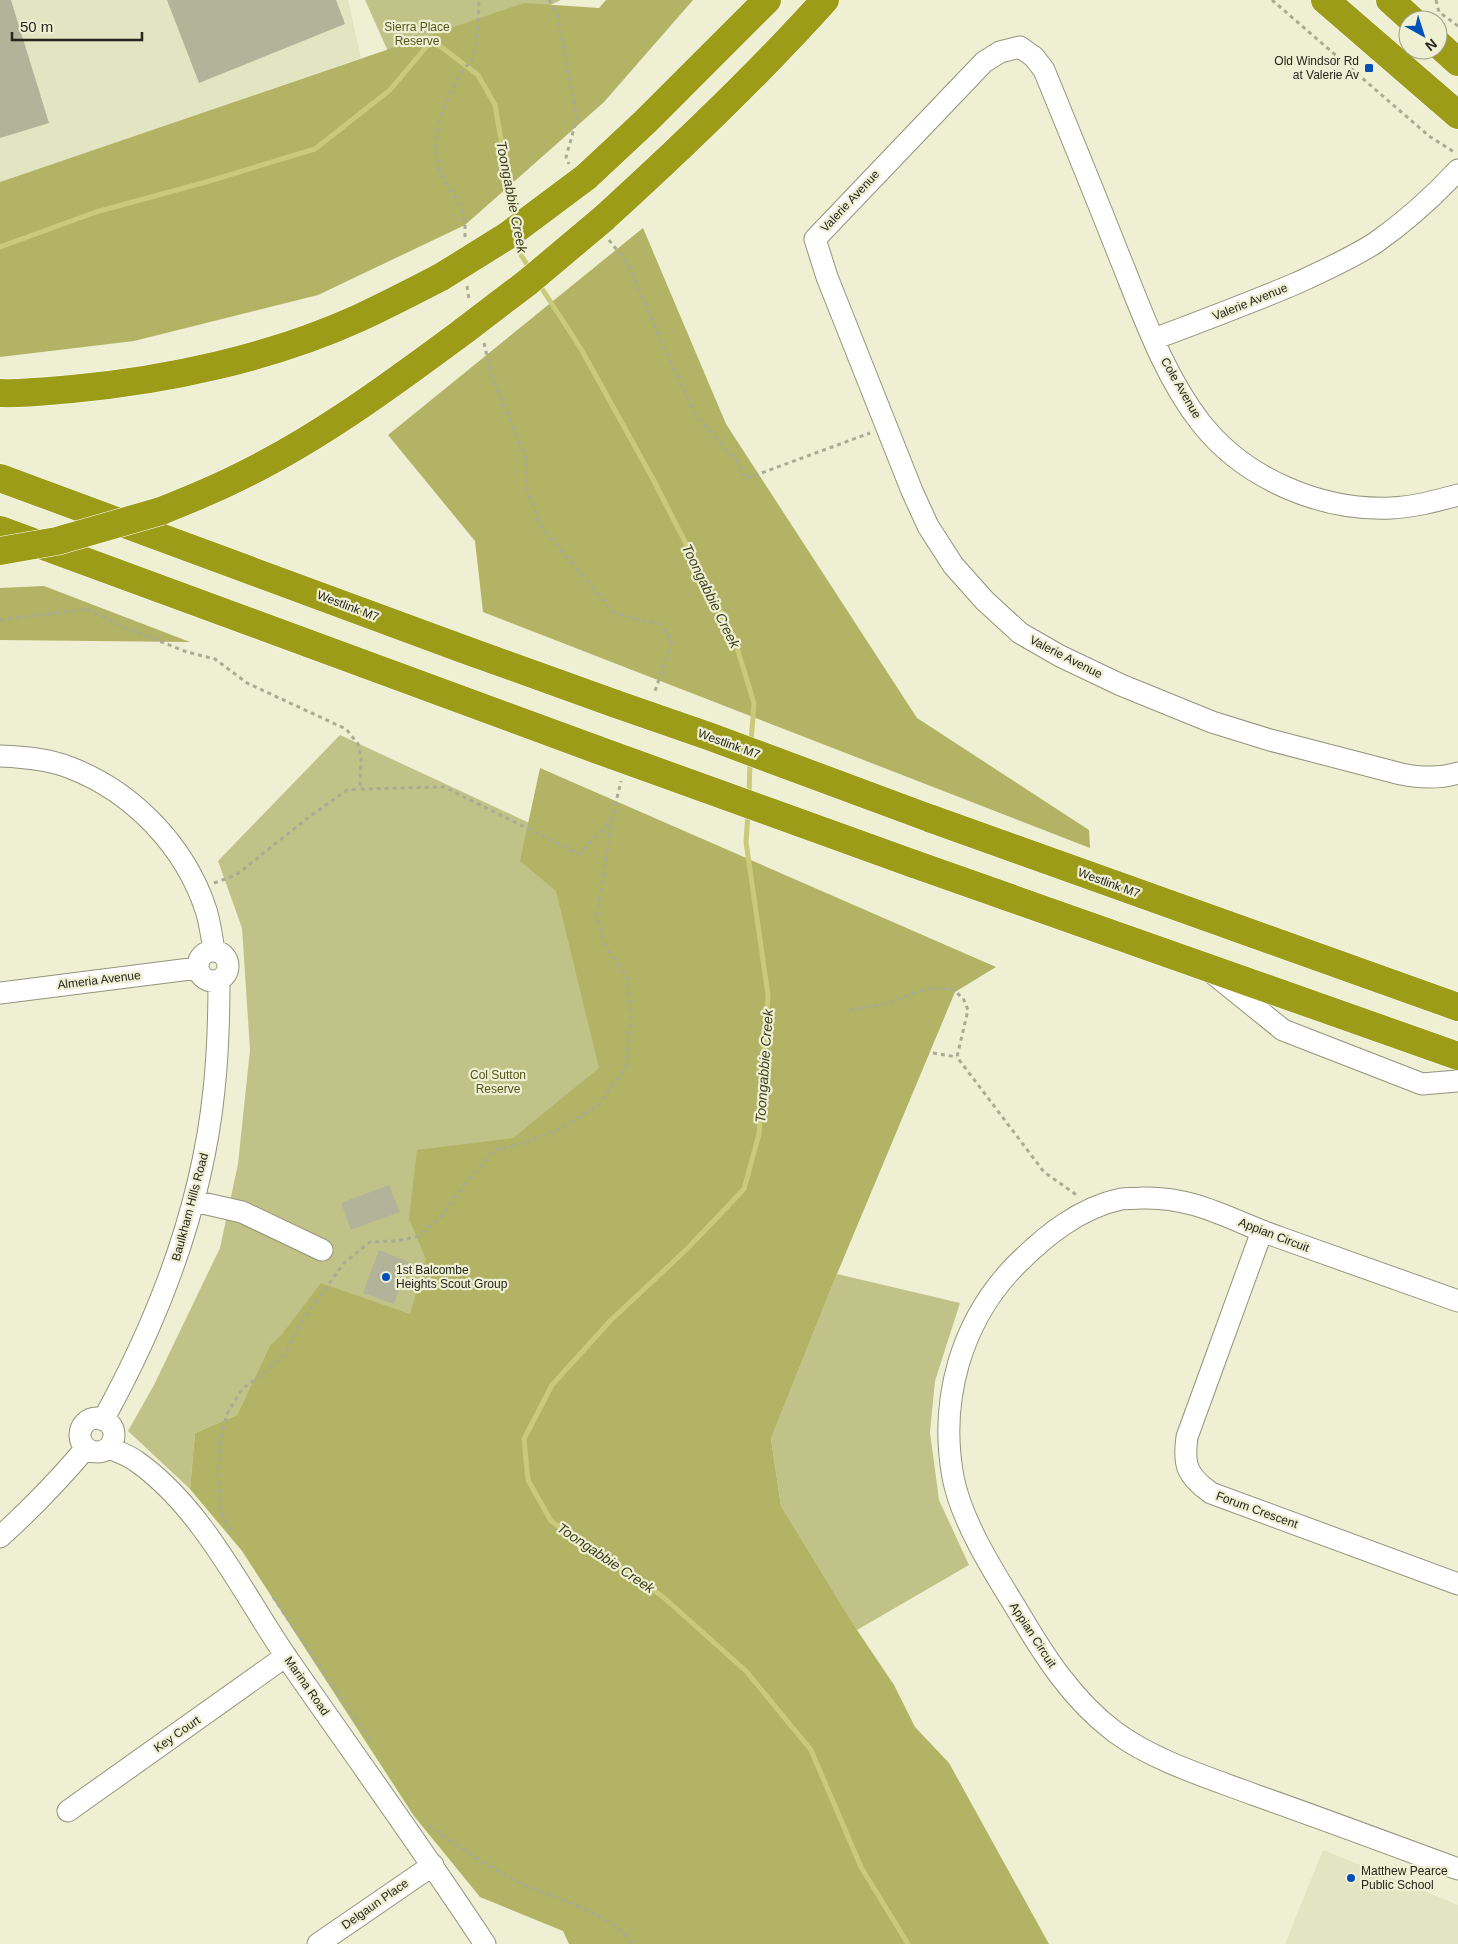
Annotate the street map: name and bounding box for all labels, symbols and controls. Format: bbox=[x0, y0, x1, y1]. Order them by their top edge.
scale bar bbox=[12, 10, 142, 42]
north arrow bbox=[1398, 10, 1448, 60]
text: 50 m bbox=[20, 18, 53, 35]
park label: Sierra Place Reserve bbox=[384, 20, 450, 48]
text: N bbox=[1422, 36, 1440, 55]
place label: Old Windsor Rd at Valerie Av bbox=[1274, 54, 1359, 82]
marker: Old Windsor Rd at Valerie Av bbox=[1363, 62, 1375, 74]
water label: Toongabbie Creek bbox=[493, 140, 531, 255]
street label: Valerie Avenue bbox=[818, 167, 882, 235]
street label: Valerie Avenue bbox=[1210, 280, 1290, 323]
street label: Cole Avenue bbox=[1158, 355, 1204, 421]
water label: Toongabbie Creek bbox=[679, 541, 744, 652]
street label: Westlink M7 bbox=[315, 588, 381, 624]
street label: Valerie Avenue bbox=[1027, 633, 1105, 681]
street label: Westlink M7 bbox=[696, 726, 762, 762]
street label: Westlink M7 bbox=[1076, 865, 1142, 901]
street label: Almeria Avenue bbox=[57, 968, 142, 992]
water label: Toongabbie Creek bbox=[752, 1008, 776, 1123]
park label: Col Sutton Reserve bbox=[470, 1068, 526, 1096]
street label: Baulkham Hills Road bbox=[169, 1151, 211, 1263]
street label: Appian Circuit bbox=[1237, 1215, 1312, 1255]
place label: 1st Balcombe Heights Scout Group bbox=[396, 1263, 508, 1291]
marker: 1st Balcombe Heights Scout Group bbox=[380, 1271, 392, 1283]
street label: Forum Crescent bbox=[1214, 1489, 1300, 1532]
water label: Toongabbie Creek bbox=[554, 1520, 659, 1597]
street label: Appian Circuit bbox=[1007, 1600, 1060, 1671]
street label: Marina Road bbox=[282, 1654, 332, 1718]
street label: Key Court bbox=[151, 1713, 203, 1755]
place label: Matthew Pearce Public School bbox=[1361, 1864, 1448, 1892]
marker: Matthew Pearce Public School bbox=[1345, 1872, 1357, 1884]
street label: Delgaun Place bbox=[339, 1876, 411, 1932]

